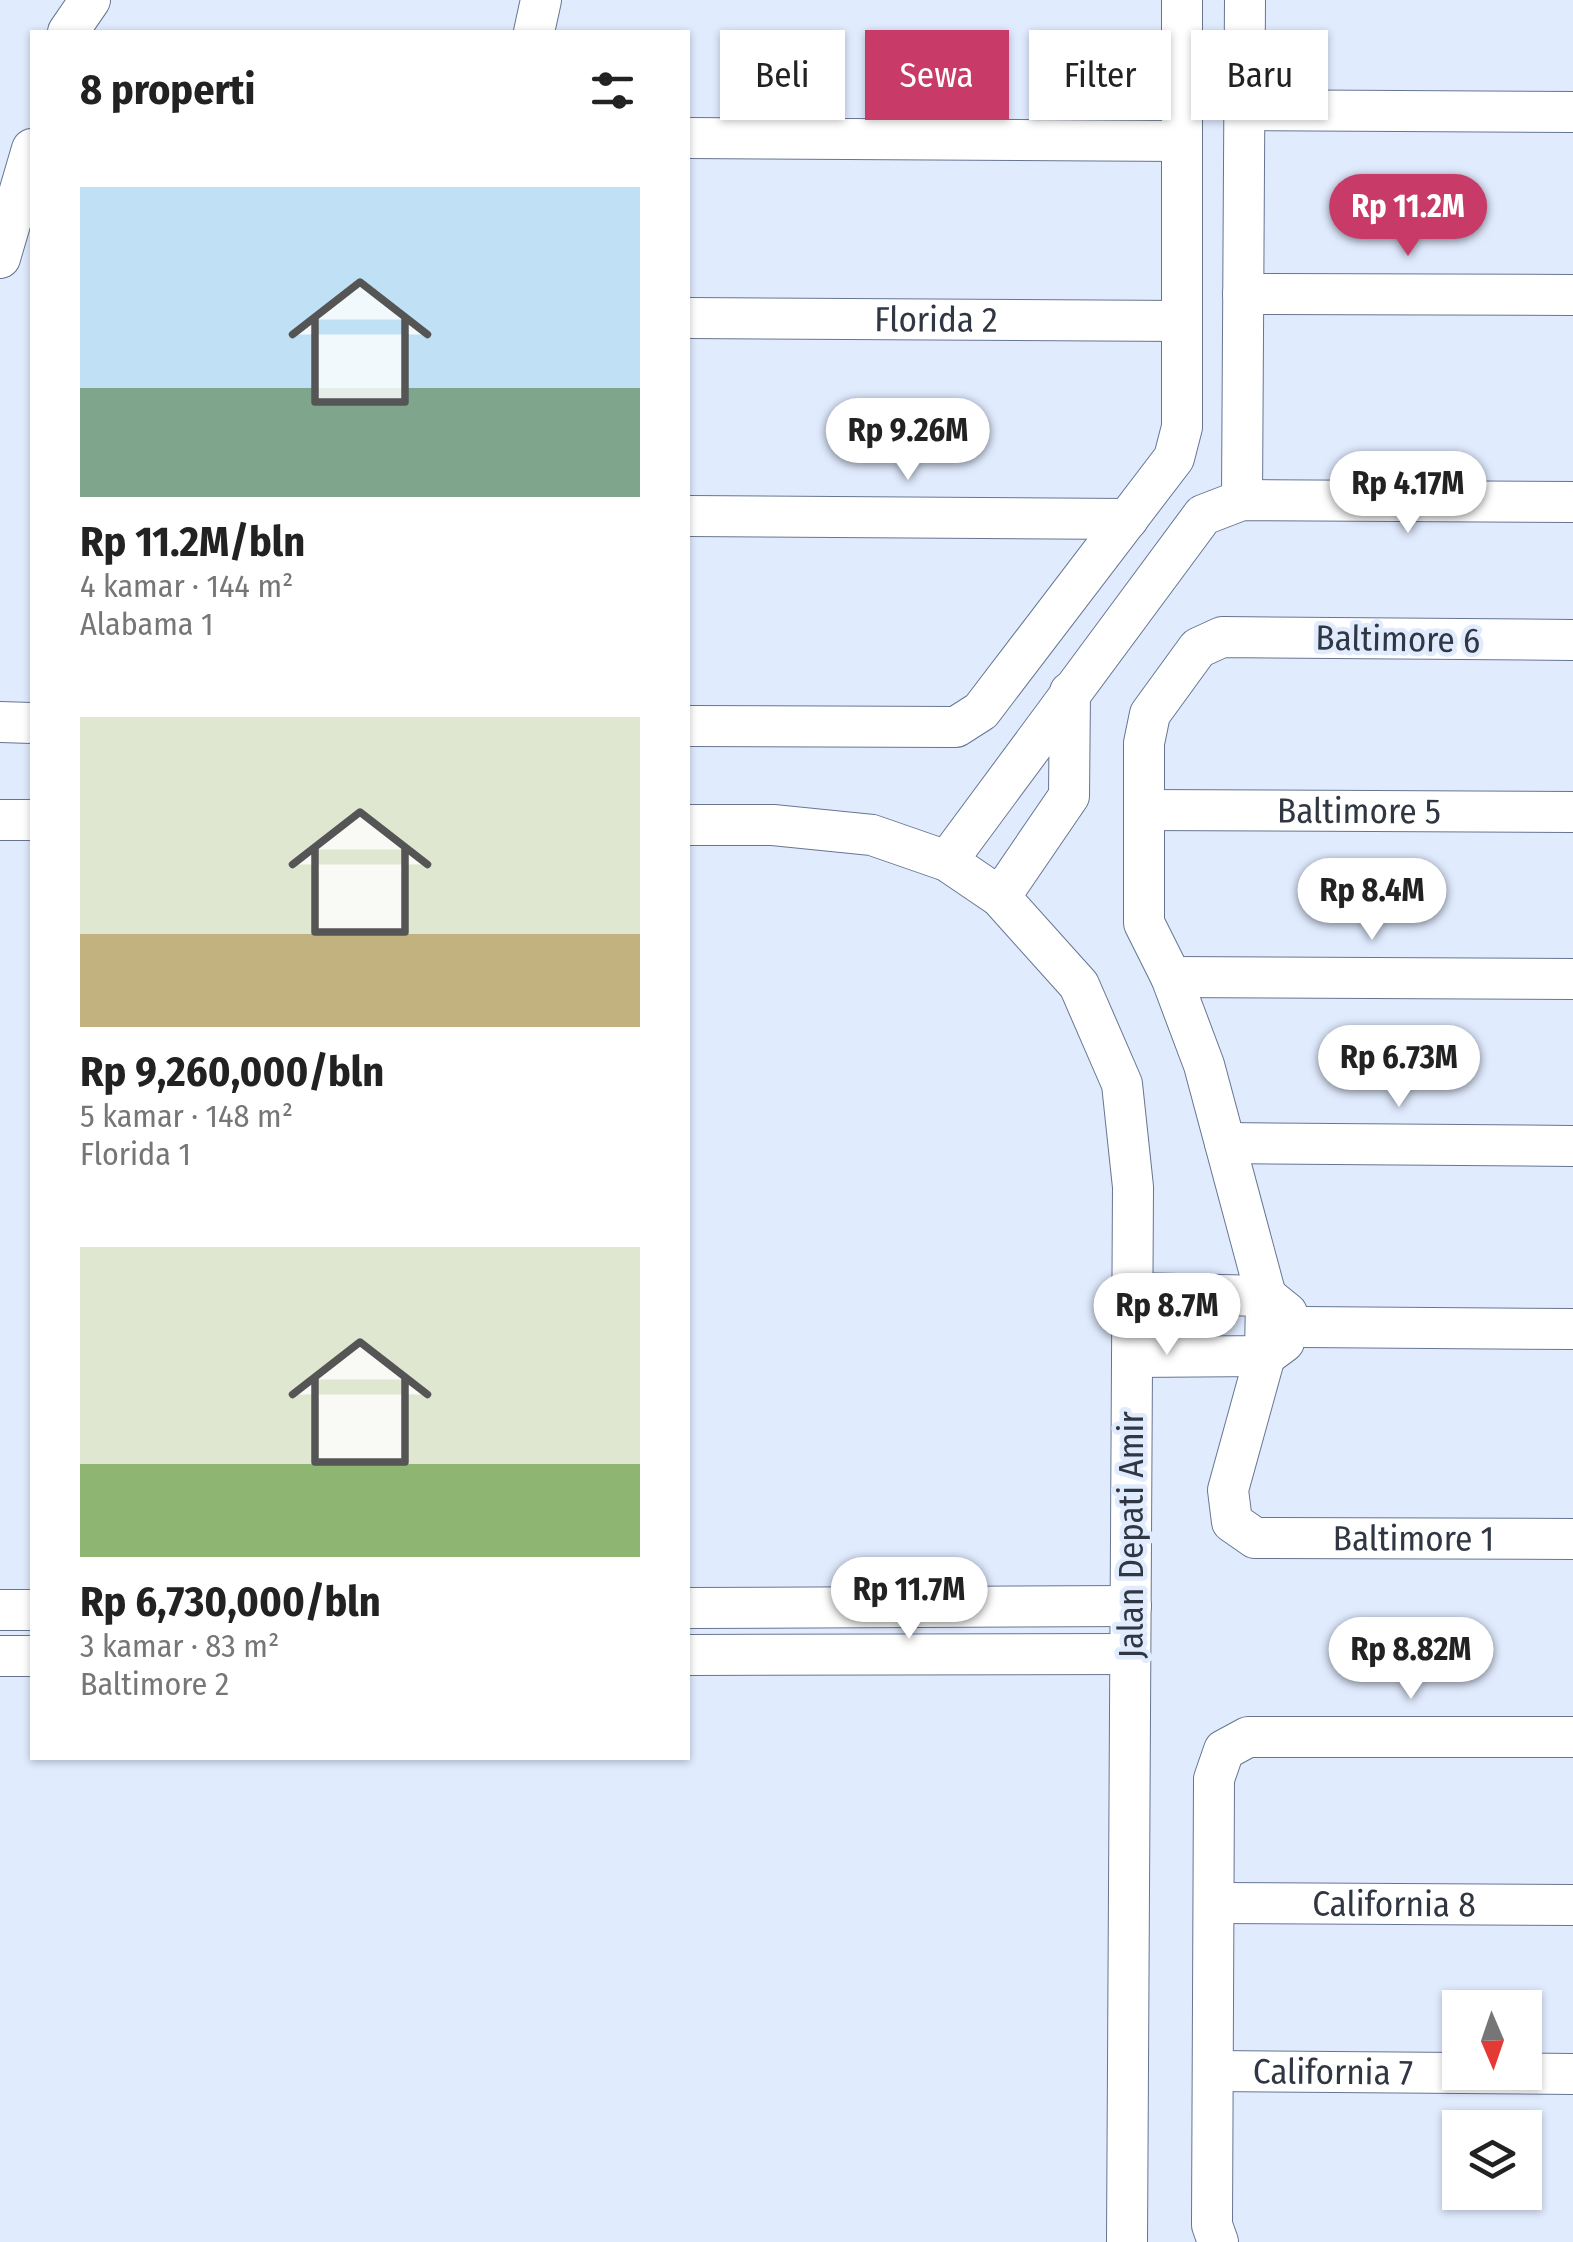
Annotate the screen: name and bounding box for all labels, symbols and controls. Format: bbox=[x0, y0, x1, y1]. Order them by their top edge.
chip: Beli bbox=[720, 30, 845, 120]
chip: Sewa bbox=[865, 30, 1009, 120]
chip: Filter bbox=[1029, 30, 1171, 120]
chip: Baru bbox=[1191, 30, 1328, 120]
icon: filters bbox=[585, 63, 640, 118]
text: 8 properti bbox=[80, 65, 255, 115]
pin: Rp 11.2M bbox=[1305, 174, 1511, 259]
text: Rp 11.2M bbox=[1351, 187, 1465, 225]
icon: home bbox=[270, 252, 450, 432]
street label: Florida 2 bbox=[874, 298, 998, 341]
pin: Rp 9.26M bbox=[805, 398, 1011, 483]
text: Rp 9.26M bbox=[848, 411, 968, 449]
pin: Rp 4.17M bbox=[1305, 451, 1511, 536]
text: Rp 4.17M bbox=[1352, 464, 1464, 502]
text: Rp 11.2M/bln bbox=[80, 517, 305, 567]
text: 4 kamar · 144 m² bbox=[80, 567, 293, 605]
text: Alabama 1 bbox=[80, 605, 214, 643]
street label: Baltimore 6 bbox=[1315, 617, 1481, 661]
icon: home bbox=[270, 782, 450, 962]
street label: Baltimore 5 bbox=[1277, 790, 1441, 832]
pin: Rp 8.4M bbox=[1280, 858, 1464, 943]
text: Rp 8.4M bbox=[1319, 871, 1425, 909]
pin: Rp 6.73M bbox=[1296, 1025, 1502, 1110]
text: Rp 6.73M bbox=[1340, 1038, 1458, 1076]
text: Rp 9,260,000/bln bbox=[80, 1047, 384, 1097]
text: 5 kamar · 148 m² bbox=[80, 1097, 293, 1135]
text: Florida 1 bbox=[80, 1135, 191, 1173]
pin: Rp 8.7M bbox=[1075, 1273, 1259, 1358]
text: Rp 8.7M bbox=[1116, 1286, 1218, 1324]
icon: home bbox=[270, 1312, 450, 1492]
street label: Jalan Depati Amir bbox=[1110, 1411, 1152, 1659]
street label: Baltimore 1 bbox=[1333, 1517, 1494, 1560]
pin: Rp 11.7M bbox=[806, 1557, 1012, 1642]
text: Rp 11.7M bbox=[853, 1570, 965, 1608]
text: Rp 6,730,000/bln bbox=[80, 1577, 381, 1627]
pin: Rp 8.82M bbox=[1308, 1617, 1514, 1702]
text: 3 kamar · 83 m² bbox=[80, 1627, 279, 1665]
text: Rp 8.82M bbox=[1351, 1630, 1471, 1668]
text: Baltimore 2 bbox=[80, 1665, 229, 1703]
street label: California 8 bbox=[1312, 1883, 1476, 1925]
north arrow bbox=[1442, 1990, 1542, 2090]
map controls bbox=[1442, 1990, 1542, 2210]
street label: California 7 bbox=[1253, 2050, 1413, 2094]
button: layers bbox=[1442, 2110, 1542, 2210]

